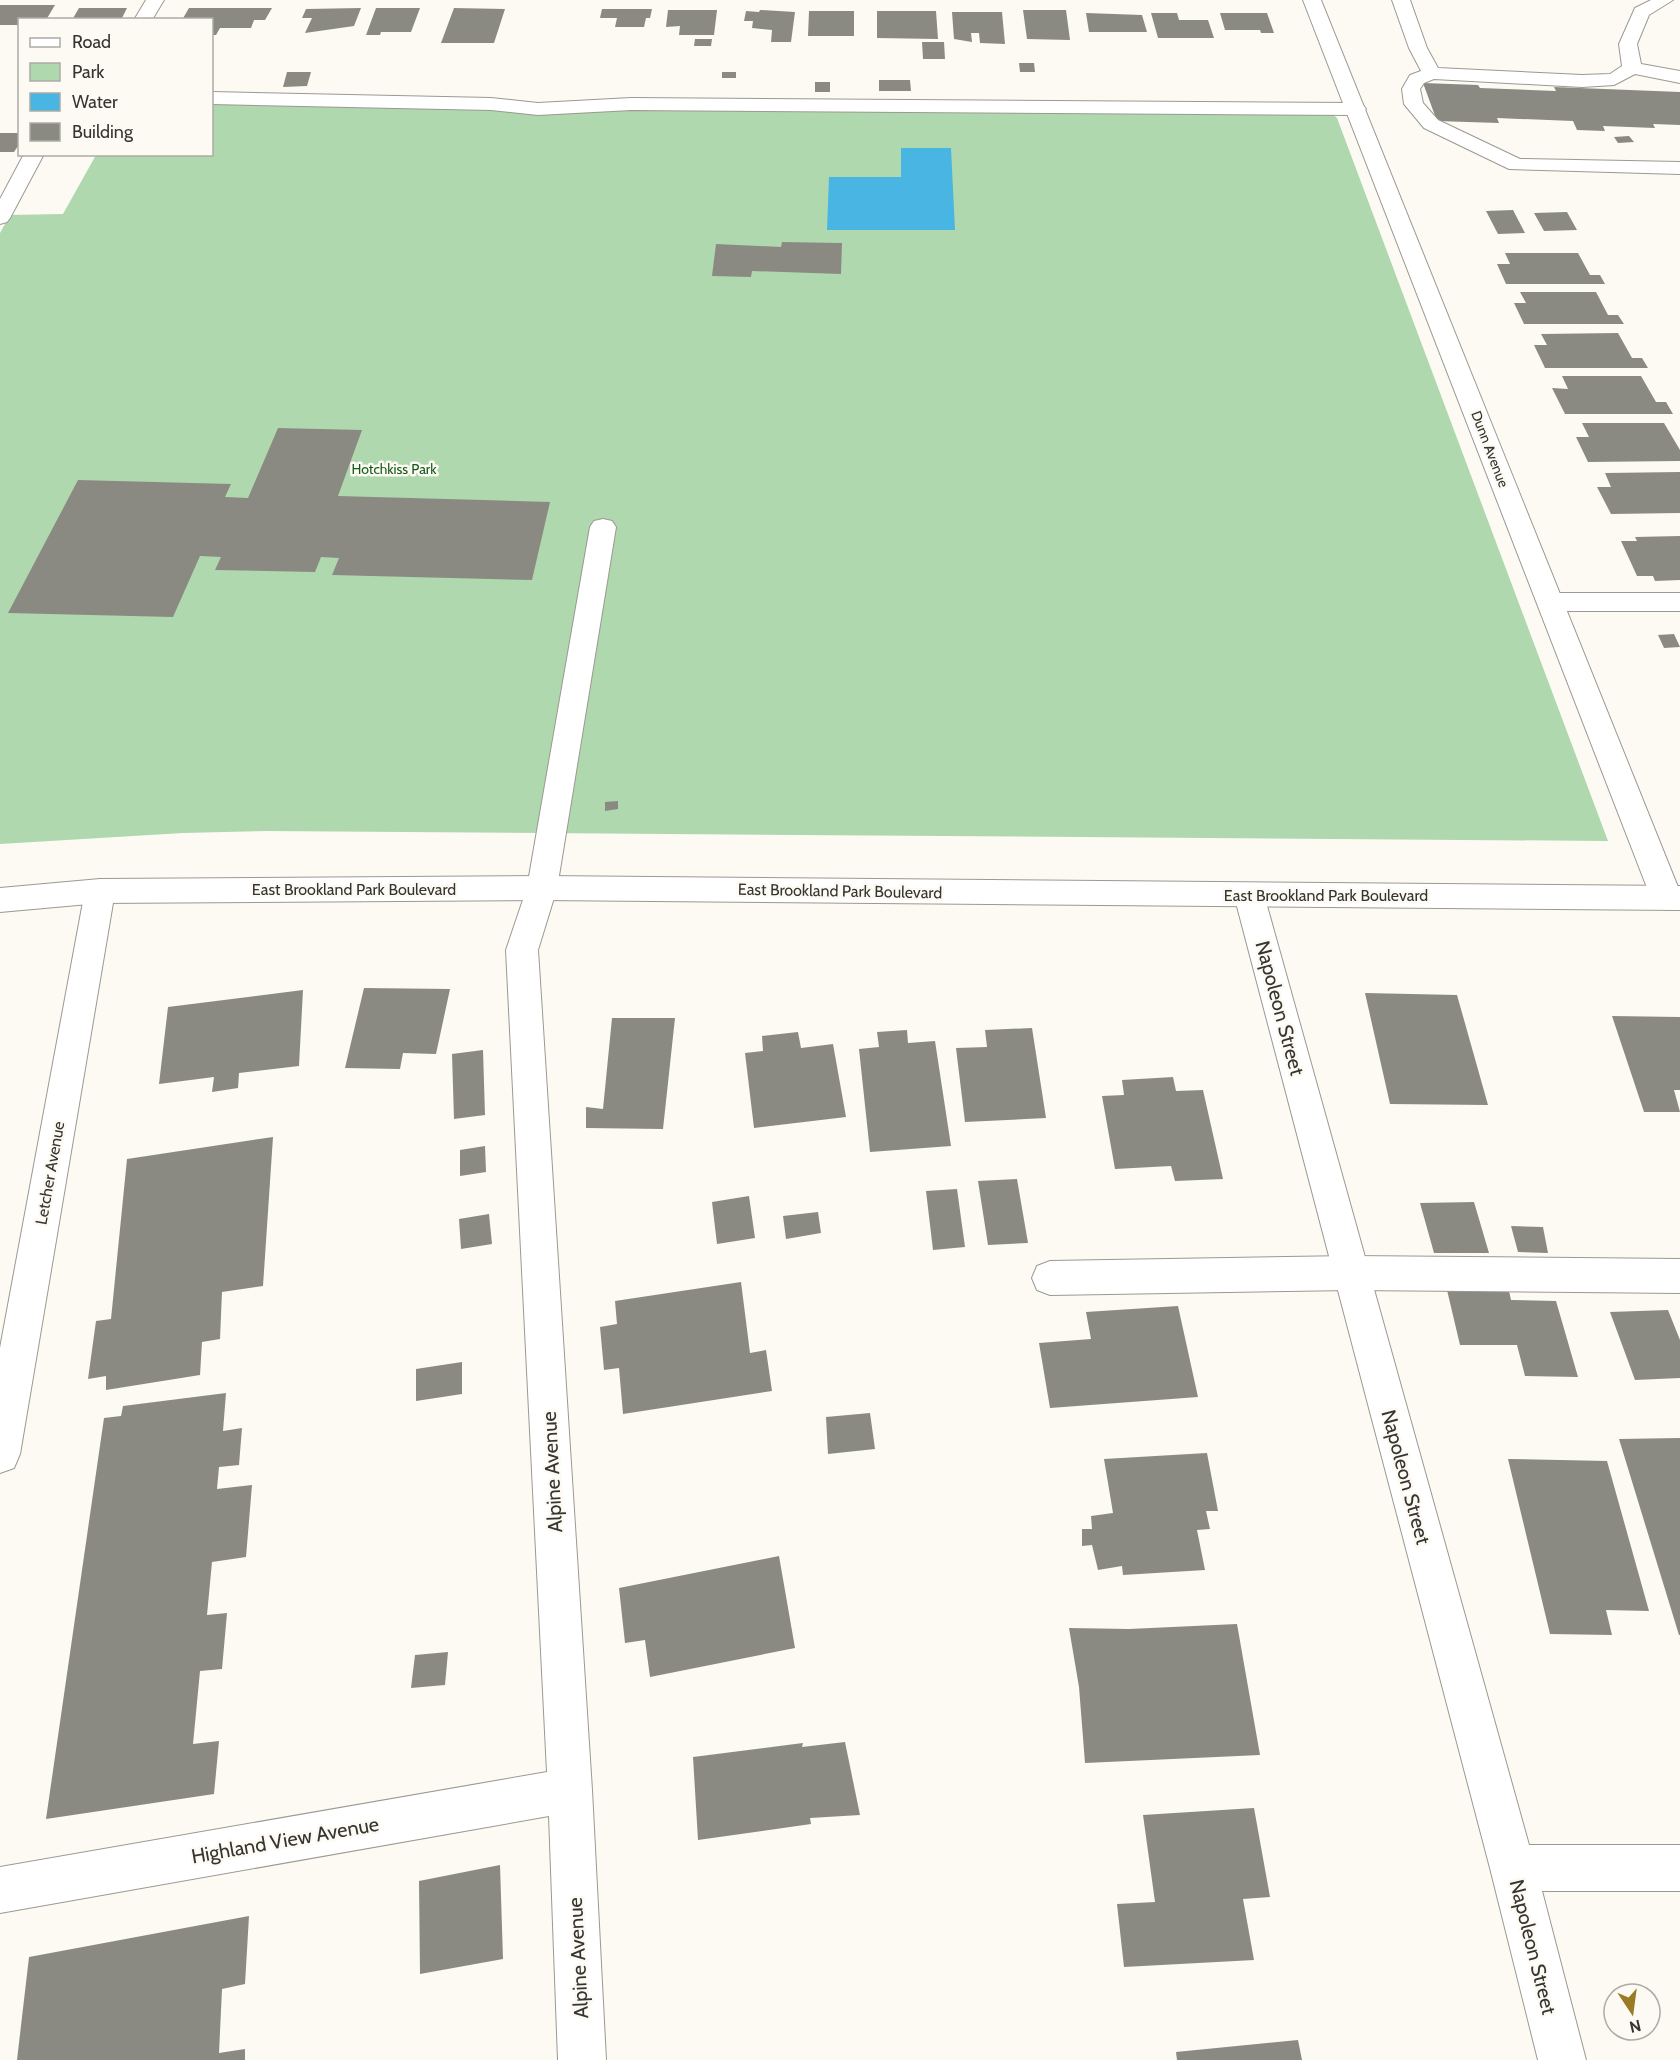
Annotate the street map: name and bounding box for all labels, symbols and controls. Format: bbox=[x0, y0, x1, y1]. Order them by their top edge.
legend bbox=[18, 18, 213, 156]
text: Road bbox=[72, 31, 111, 53]
text: Park bbox=[72, 61, 105, 83]
text: Water bbox=[72, 91, 118, 113]
text: Building bbox=[72, 121, 134, 143]
street label: Dunn Avenue bbox=[1467, 408, 1513, 490]
park label: Hotchkiss Park bbox=[351, 460, 437, 478]
street label: East Brookland Park Boulevard bbox=[252, 880, 456, 899]
street label: East Brookland Park Boulevard bbox=[738, 880, 942, 902]
street label: East Brookland Park Boulevard bbox=[1224, 886, 1428, 905]
street label: Napoleon Street bbox=[1250, 938, 1310, 1078]
street label: Letcher Avenue bbox=[32, 1120, 68, 1226]
street label: Napoleon Street bbox=[1376, 1407, 1436, 1547]
street label: Alpine Avenue bbox=[537, 1411, 567, 1533]
street label: Highland View Avenue bbox=[189, 1812, 381, 1868]
street label: Napoleon Street bbox=[1505, 1877, 1561, 2017]
street label: Alpine Avenue bbox=[563, 1897, 593, 2019]
north arrow bbox=[1602, 1982, 1662, 2042]
text: N bbox=[1628, 2016, 1643, 2037]

